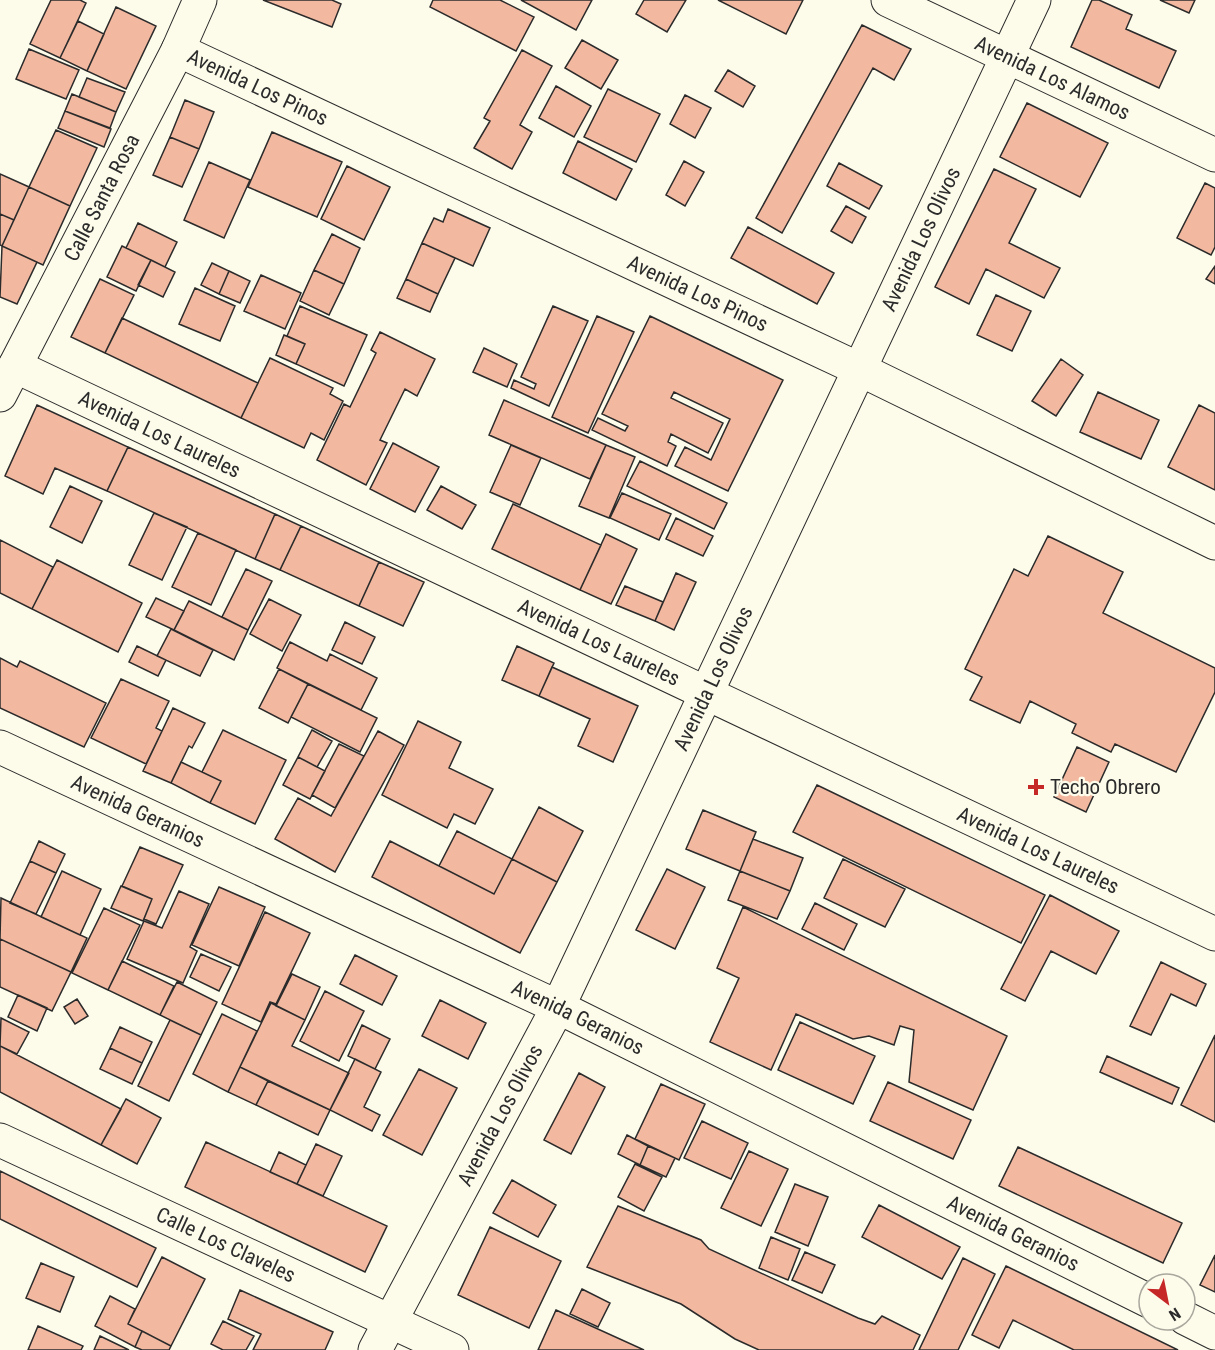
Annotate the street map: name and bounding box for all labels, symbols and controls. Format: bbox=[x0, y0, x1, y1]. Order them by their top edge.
street label: Avenida Los Alamos bbox=[971, 31, 1134, 125]
street label: Avenida Los Pinos bbox=[184, 44, 332, 131]
street label: Calle Santa Rosa bbox=[59, 130, 145, 265]
street label: Avenida Los Olivos bbox=[877, 163, 965, 315]
street label: Avenida Los Pinos bbox=[624, 250, 772, 337]
street label: Avenida Los Laureles bbox=[75, 386, 244, 483]
street label: Avenida Los Laureles bbox=[514, 594, 684, 691]
street label: Avenida Los Olivos bbox=[669, 603, 758, 755]
street label: Avenida Geranios bbox=[67, 770, 208, 853]
place label: Techo Obrero bbox=[1050, 775, 1161, 799]
marker: Techo Obrero bbox=[1027, 778, 1045, 796]
street label: Avenida Los Laureles bbox=[953, 802, 1123, 899]
street label: Avenida Geranios bbox=[508, 975, 648, 1060]
street label: Avenida Los Olivos bbox=[453, 1040, 548, 1190]
street label: Avenida Geranios bbox=[943, 1191, 1083, 1276]
street label: Calle Los Claveles bbox=[152, 1202, 299, 1288]
north arrow bbox=[1137, 1272, 1197, 1332]
text: N bbox=[1165, 1304, 1184, 1325]

